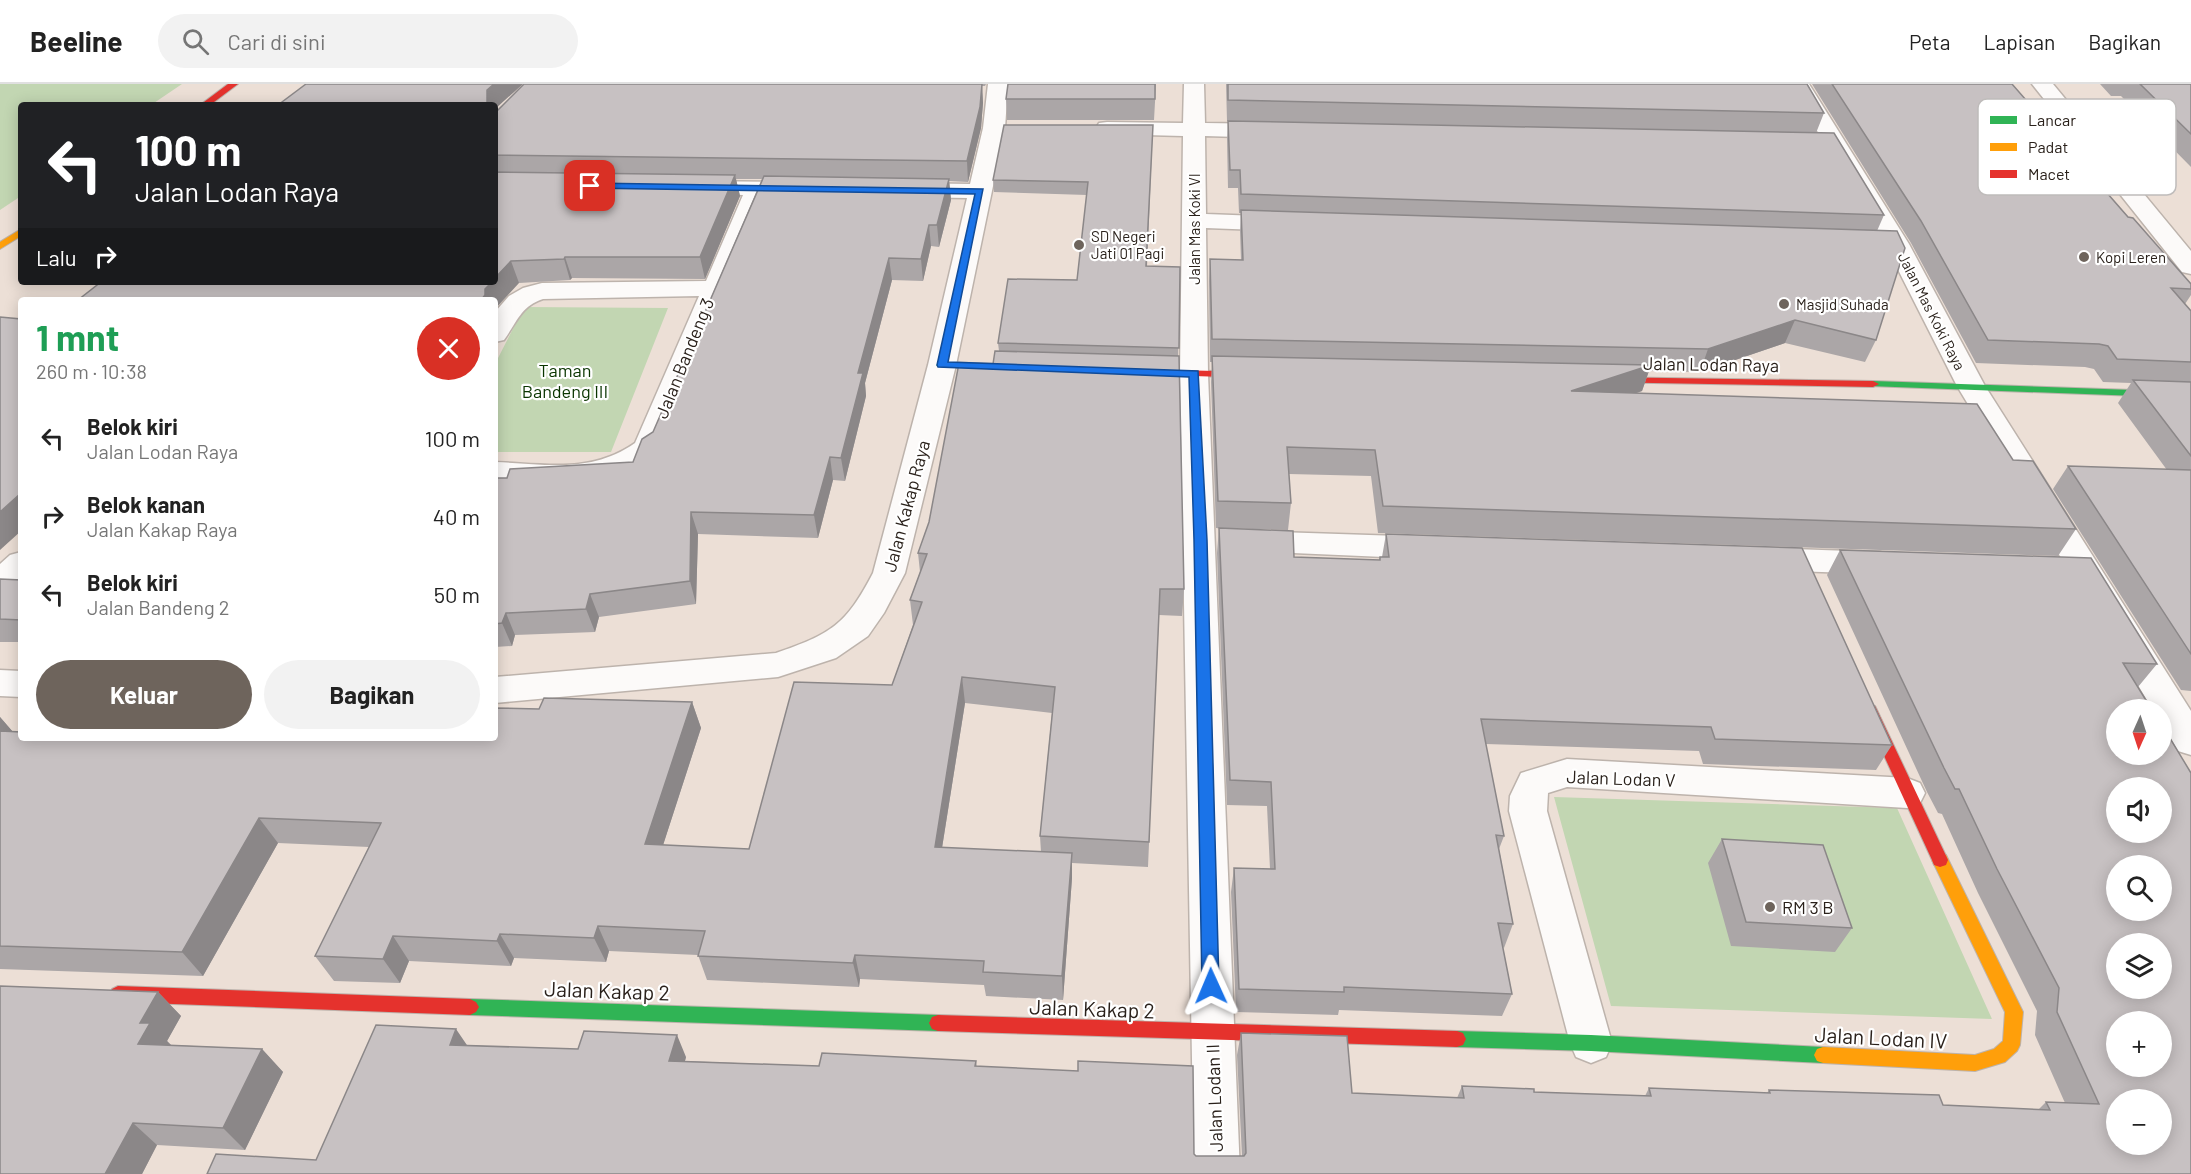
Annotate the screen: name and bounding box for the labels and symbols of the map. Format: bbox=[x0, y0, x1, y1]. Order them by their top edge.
legend bbox=[1978, 99, 2176, 195]
text: Lancar bbox=[2028, 110, 2076, 129]
text: Padat bbox=[2028, 137, 2068, 156]
pin bbox=[564, 160, 615, 211]
text: Macet bbox=[2028, 164, 2070, 183]
street label: Jalan Mas Koki VI bbox=[1185, 173, 1203, 285]
place label: SD Negeri Jati 01 Pagi bbox=[1091, 227, 1164, 262]
marker: SD Negeri Jati 01 Pagi bbox=[1072, 238, 1086, 252]
place label: Kopi Leren bbox=[2096, 248, 2166, 266]
street label: Jalan Mas Koki Raya bbox=[1895, 249, 1969, 373]
marker: Kopi Leren bbox=[2077, 250, 2091, 264]
street label: Jalan Bandeng 3 bbox=[650, 295, 718, 421]
place label: Masjid Suhada bbox=[1796, 295, 1889, 313]
marker: Masjid Suhada bbox=[1777, 297, 1791, 311]
street label: Jalan Lodan Raya bbox=[1643, 352, 1779, 376]
park label: Taman Bandeng III bbox=[522, 359, 608, 402]
street label: Jalan Kakap Raya bbox=[878, 438, 934, 574]
north arrow bbox=[2106, 699, 2172, 765]
street label: Jalan Lodan V bbox=[1566, 765, 1676, 791]
place label: RM 3 B bbox=[1782, 896, 1834, 918]
marker: RM 3 B bbox=[1763, 900, 1777, 914]
position arrow bbox=[1179, 954, 1243, 1018]
street label: Jalan Kakap 2 bbox=[544, 975, 670, 1005]
street label: Jalan Kakap 2 bbox=[1029, 993, 1155, 1023]
street label: Jalan Lodan IV bbox=[1814, 1021, 1948, 1053]
street label: Jalan Lodan II bbox=[1201, 1044, 1227, 1152]

